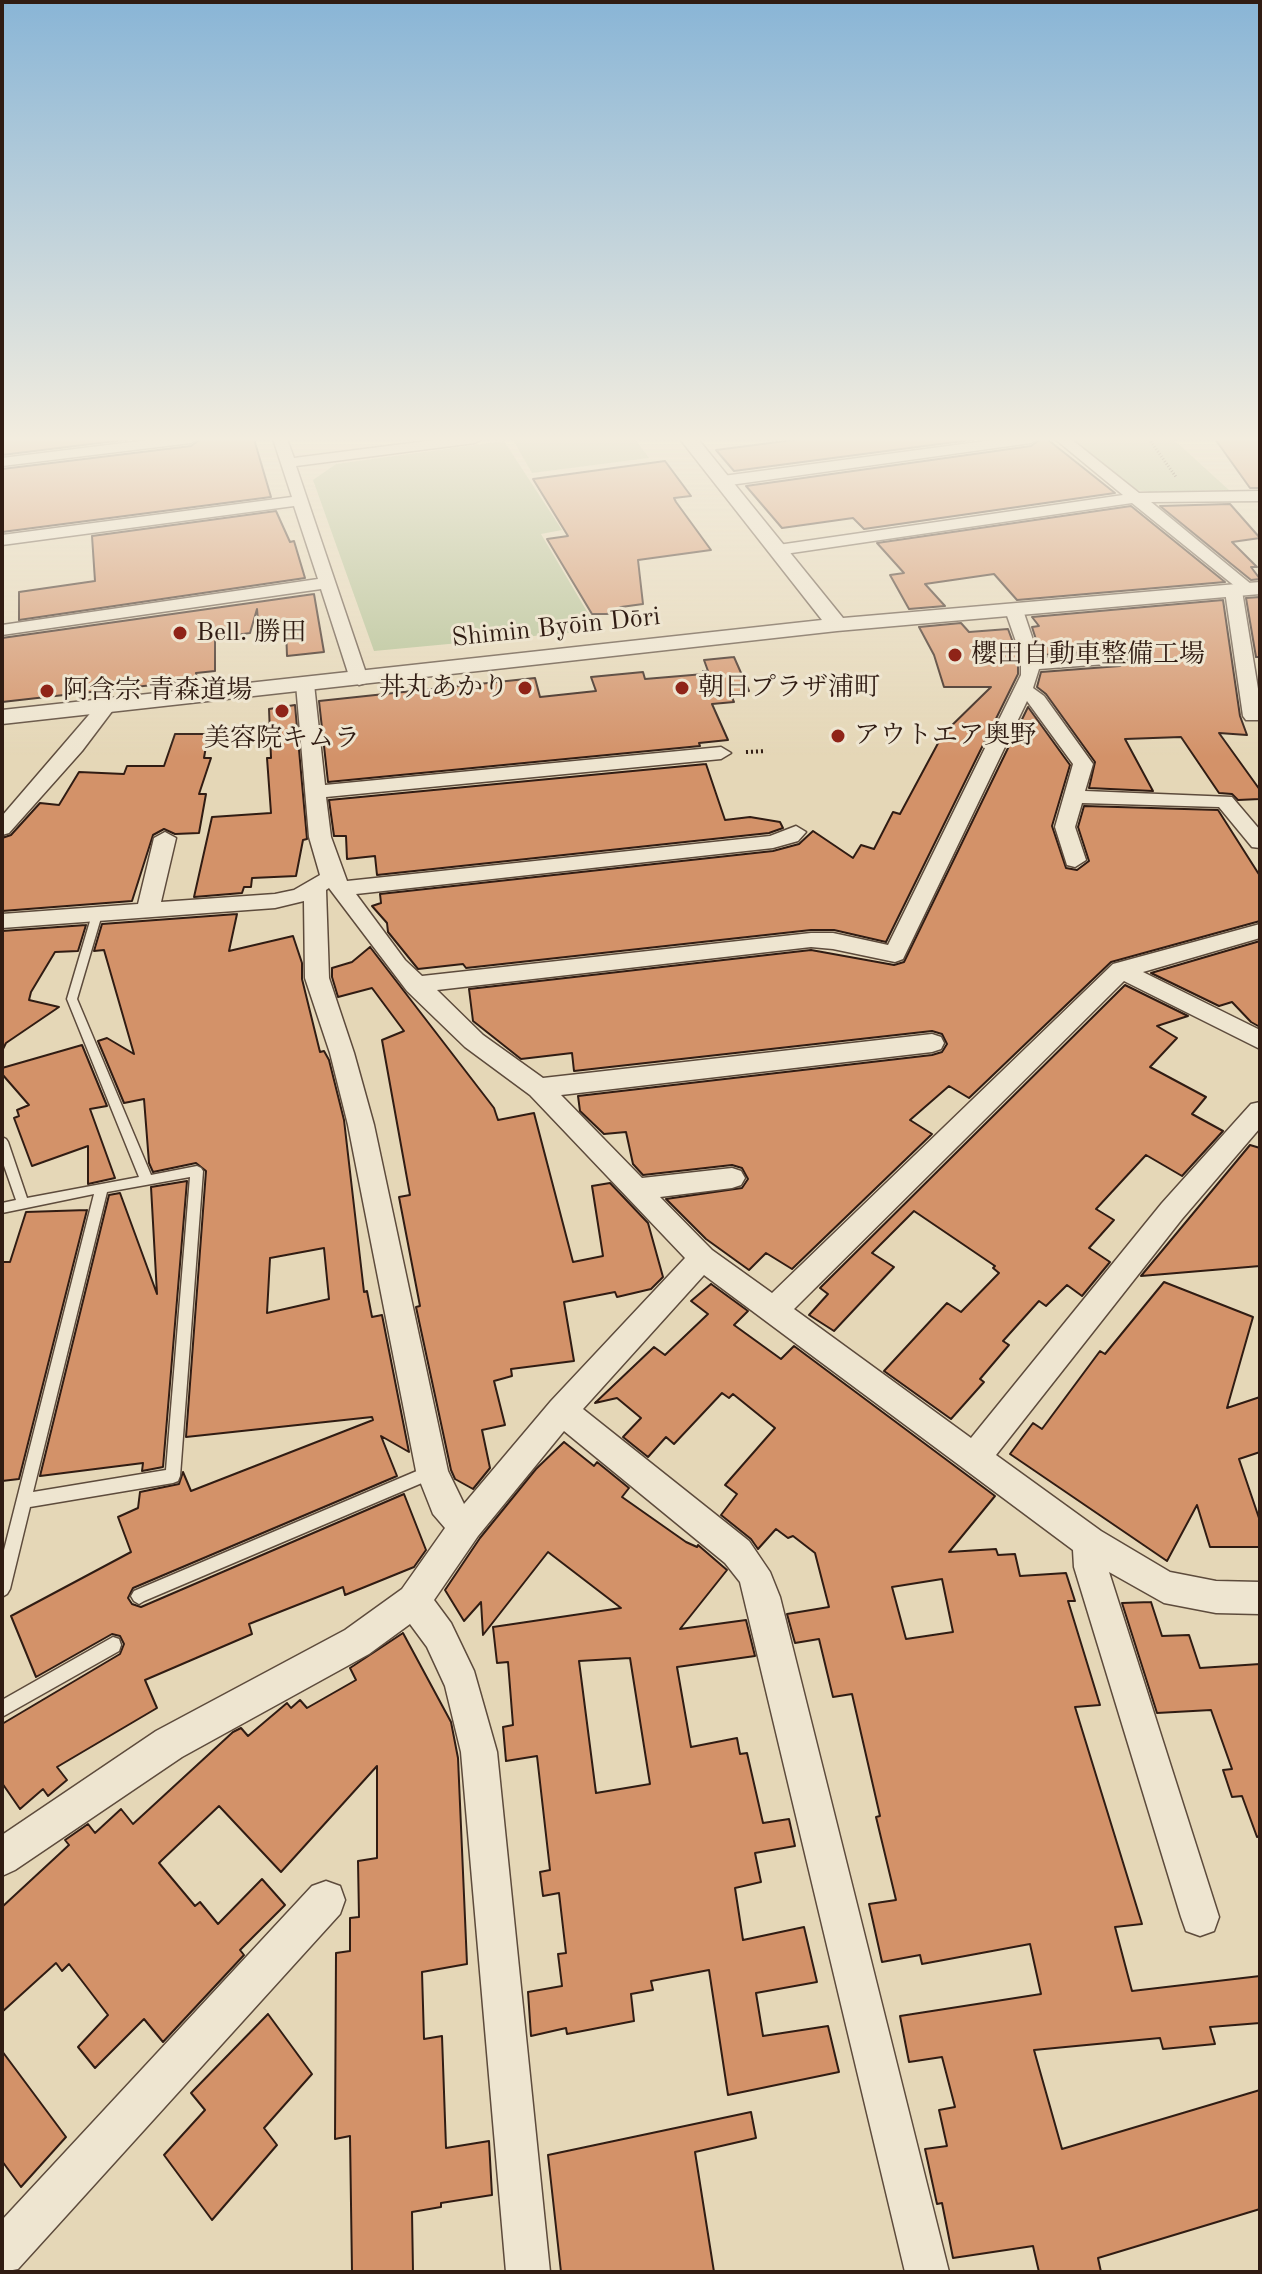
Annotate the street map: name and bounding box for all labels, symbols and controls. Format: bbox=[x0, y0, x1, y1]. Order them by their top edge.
street label: Shimin Byōin Dōri bbox=[450, 602, 662, 654]
place label: Bell. 勝田 bbox=[196, 617, 306, 649]
marker: Bell. 勝田 bbox=[171, 624, 189, 642]
place label: 櫻田自動車整備工場 bbox=[971, 639, 1205, 671]
marker: 櫻田自動車整備工場 bbox=[946, 646, 964, 664]
place label: 丼丸あかり bbox=[379, 672, 509, 704]
place label: 朝日プラザ浦町 bbox=[698, 672, 880, 704]
place label: 阿含宗 青森道場 bbox=[63, 675, 252, 707]
marker: 丼丸あかり bbox=[516, 679, 534, 697]
marker: 朝日プラザ浦町 bbox=[673, 679, 691, 697]
marker: 阿含宗 青森道場 bbox=[38, 682, 56, 700]
marker: 美容院キムラ bbox=[273, 702, 291, 720]
place label: アウトエア奥野 bbox=[854, 720, 1036, 752]
place label: 美容院キムラ bbox=[204, 723, 360, 755]
marker: アウトエア奥野 bbox=[829, 727, 847, 745]

